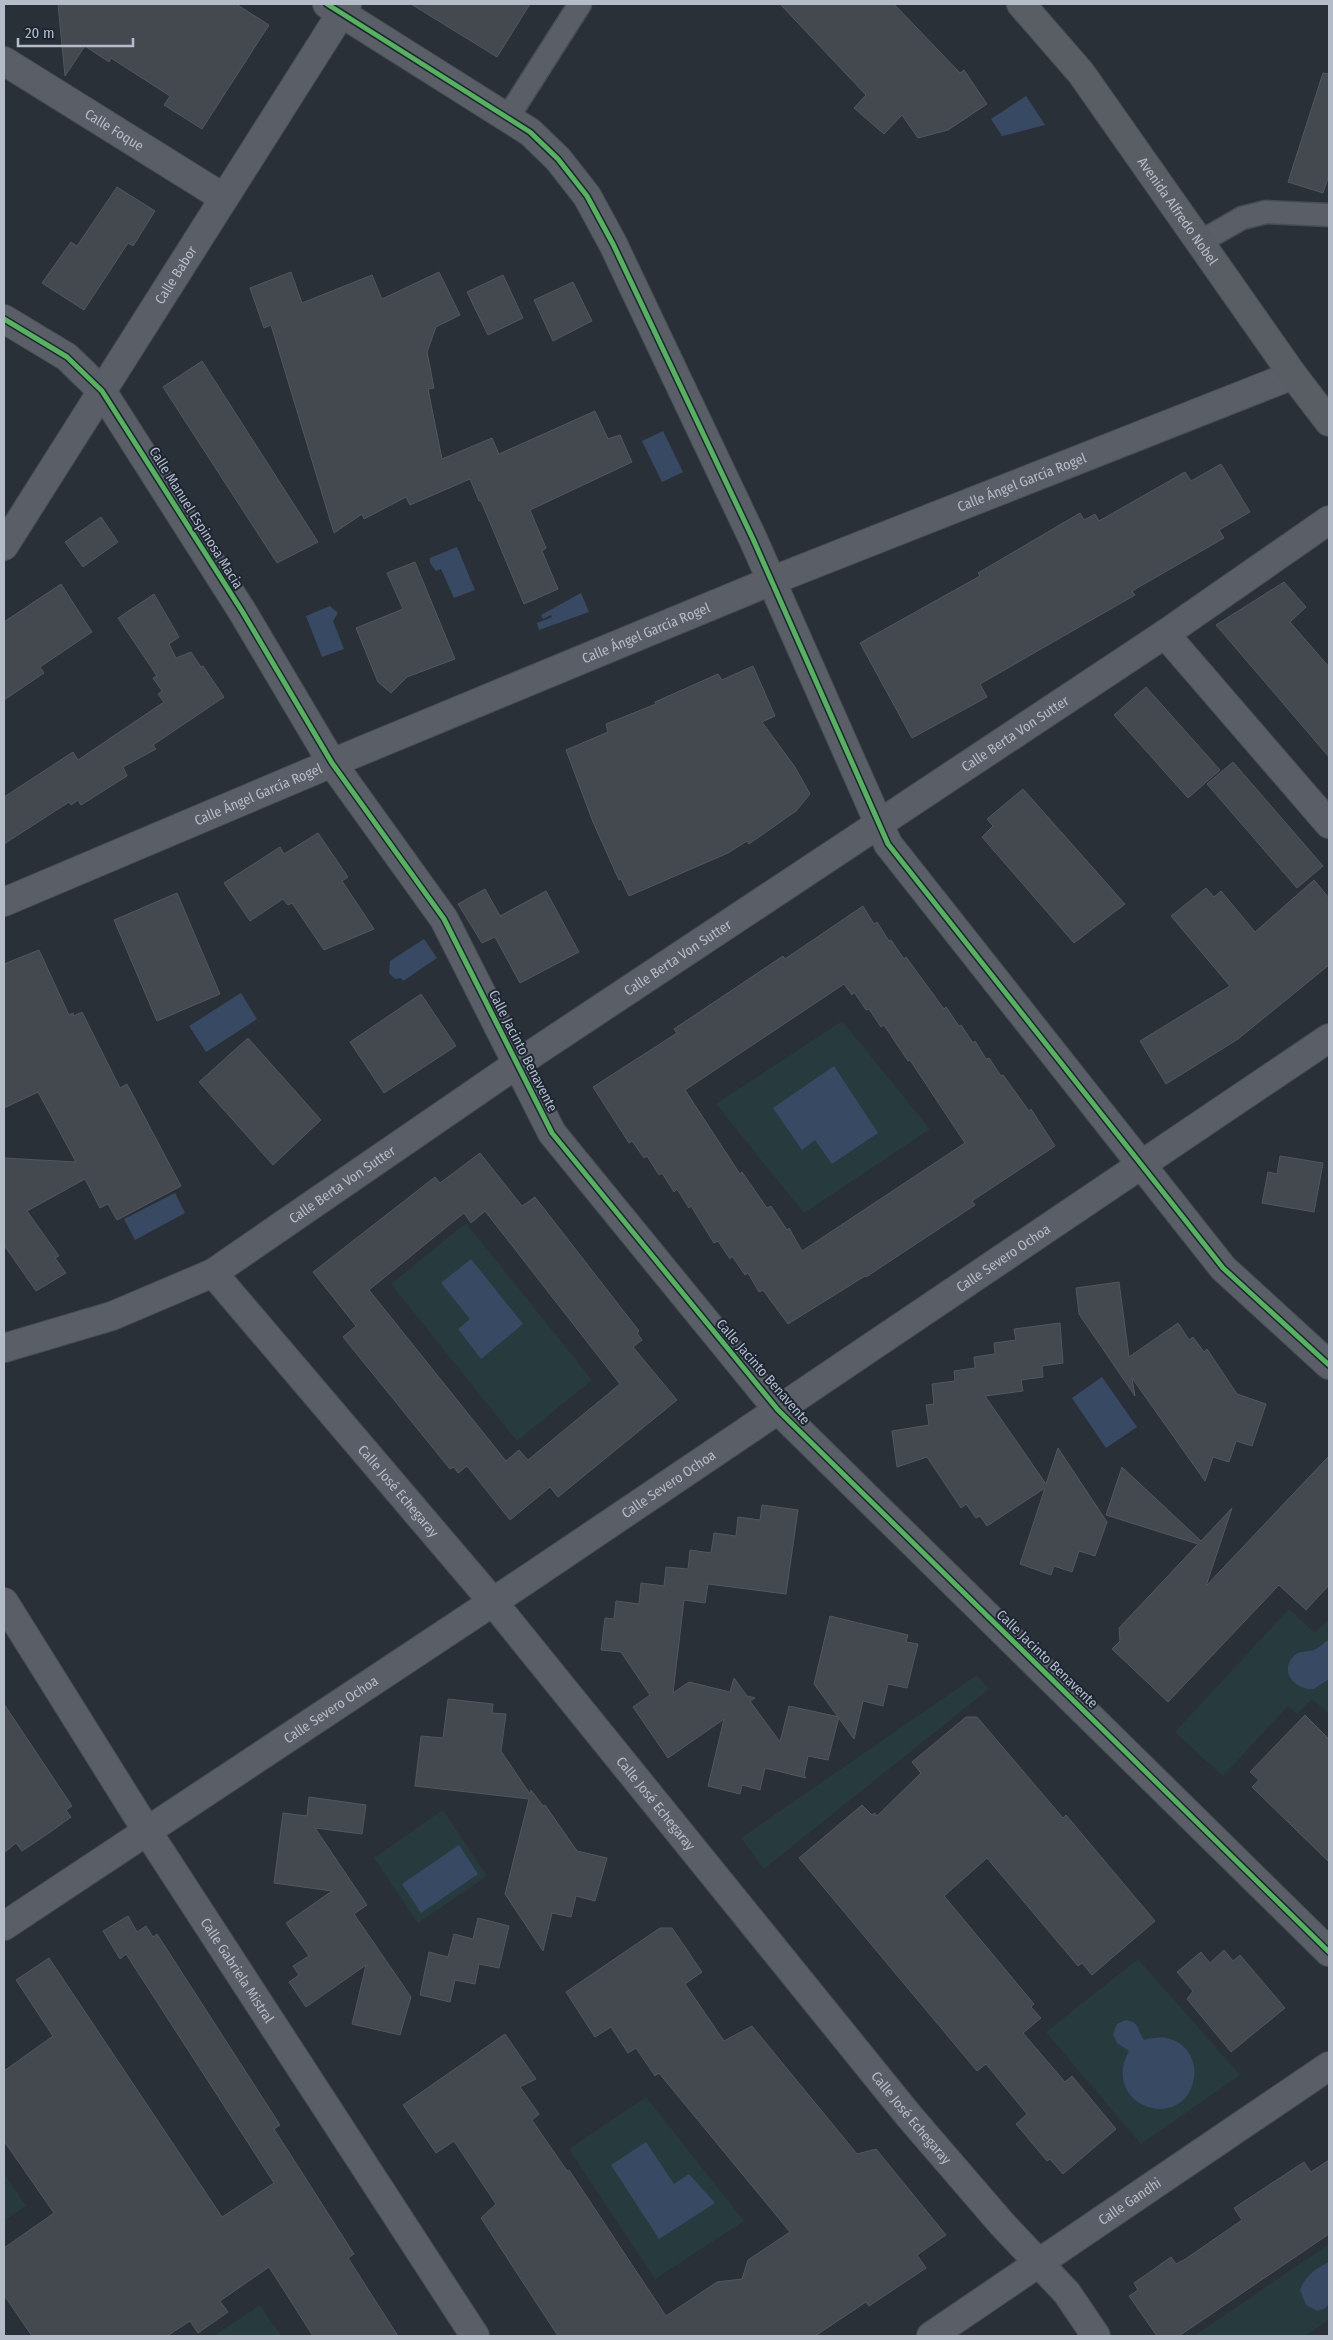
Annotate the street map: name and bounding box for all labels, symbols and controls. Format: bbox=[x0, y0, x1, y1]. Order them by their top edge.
scale bar bbox=[18, 15, 132, 47]
text: 20 m bbox=[25, 24, 55, 42]
street label: Calle Foque bbox=[82, 105, 147, 154]
street label: Avenida Alfredo Nobel bbox=[1134, 154, 1222, 268]
street label: Calle Babor bbox=[151, 242, 200, 307]
street label: Calle Manuel Espinosa Macia bbox=[145, 444, 247, 592]
street label: Calle Ángel García Rogel bbox=[955, 449, 1089, 515]
street label: Calle Ángel García Rogel bbox=[579, 599, 713, 667]
street label: Calle Berta Von Sutter bbox=[958, 692, 1072, 775]
street label: Calle Ángel García Rogel bbox=[192, 760, 325, 829]
street label: Calle Berta Von Sutter bbox=[621, 916, 735, 999]
street label: Calle Jacinto Benavente bbox=[485, 987, 561, 1115]
street label: Calle Berta Von Sutter bbox=[286, 1142, 399, 1227]
street label: Calle Severo Ochoa bbox=[953, 1220, 1054, 1296]
street label: Calle Jacinto Benavente bbox=[713, 1316, 813, 1428]
street label: Calle José Echegaray bbox=[354, 1441, 443, 1541]
street label: Calle Severo Ochoa bbox=[618, 1446, 719, 1522]
street label: Calle Jacinto Benavente bbox=[993, 1606, 1101, 1712]
street label: Calle Severo Ochoa bbox=[280, 1672, 381, 1747]
street label: Calle José Echegaray bbox=[613, 1753, 699, 1854]
street label: Calle Gabriela Mistral bbox=[197, 1915, 278, 2026]
street label: Calle José Echegaray bbox=[868, 2068, 956, 2168]
street label: Calle Gandhi bbox=[1095, 2174, 1164, 2229]

